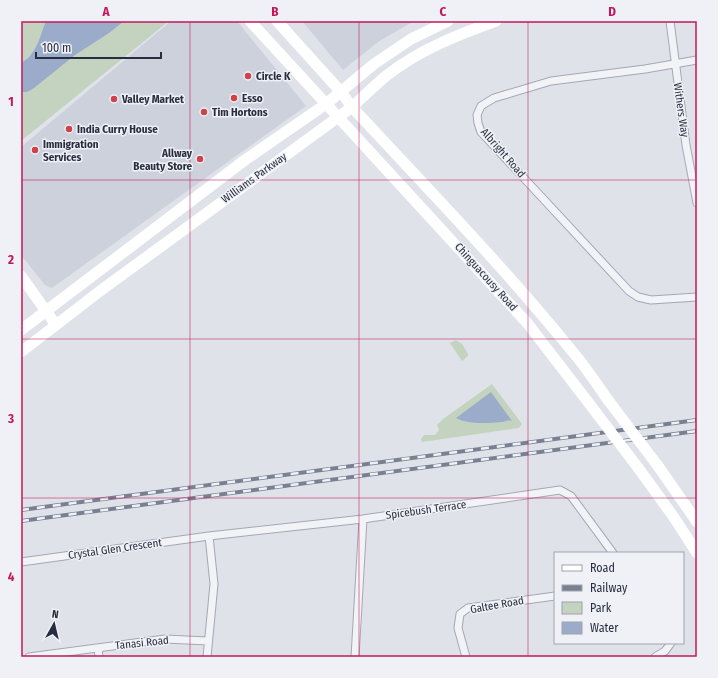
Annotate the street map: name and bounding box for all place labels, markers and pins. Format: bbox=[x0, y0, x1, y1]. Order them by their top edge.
place label: Circle K bbox=[256, 70, 291, 83]
marker: Circle K bbox=[243, 71, 253, 81]
place label: Esso bbox=[242, 92, 263, 105]
place label: Valley Market bbox=[121, 93, 184, 106]
marker: Esso bbox=[229, 93, 239, 103]
marker: Valley Market bbox=[109, 94, 119, 104]
place label: Tim Hortons bbox=[212, 106, 268, 119]
marker: Tim Hortons bbox=[199, 107, 209, 117]
place label: India Curry House bbox=[77, 123, 158, 136]
marker: India Curry House bbox=[64, 124, 74, 134]
place label: Immigration Services bbox=[43, 138, 99, 164]
marker: Immigration Services bbox=[30, 145, 40, 155]
place label: Allway Beauty Store bbox=[133, 147, 193, 173]
marker: Allway Beauty Store bbox=[195, 154, 205, 164]

